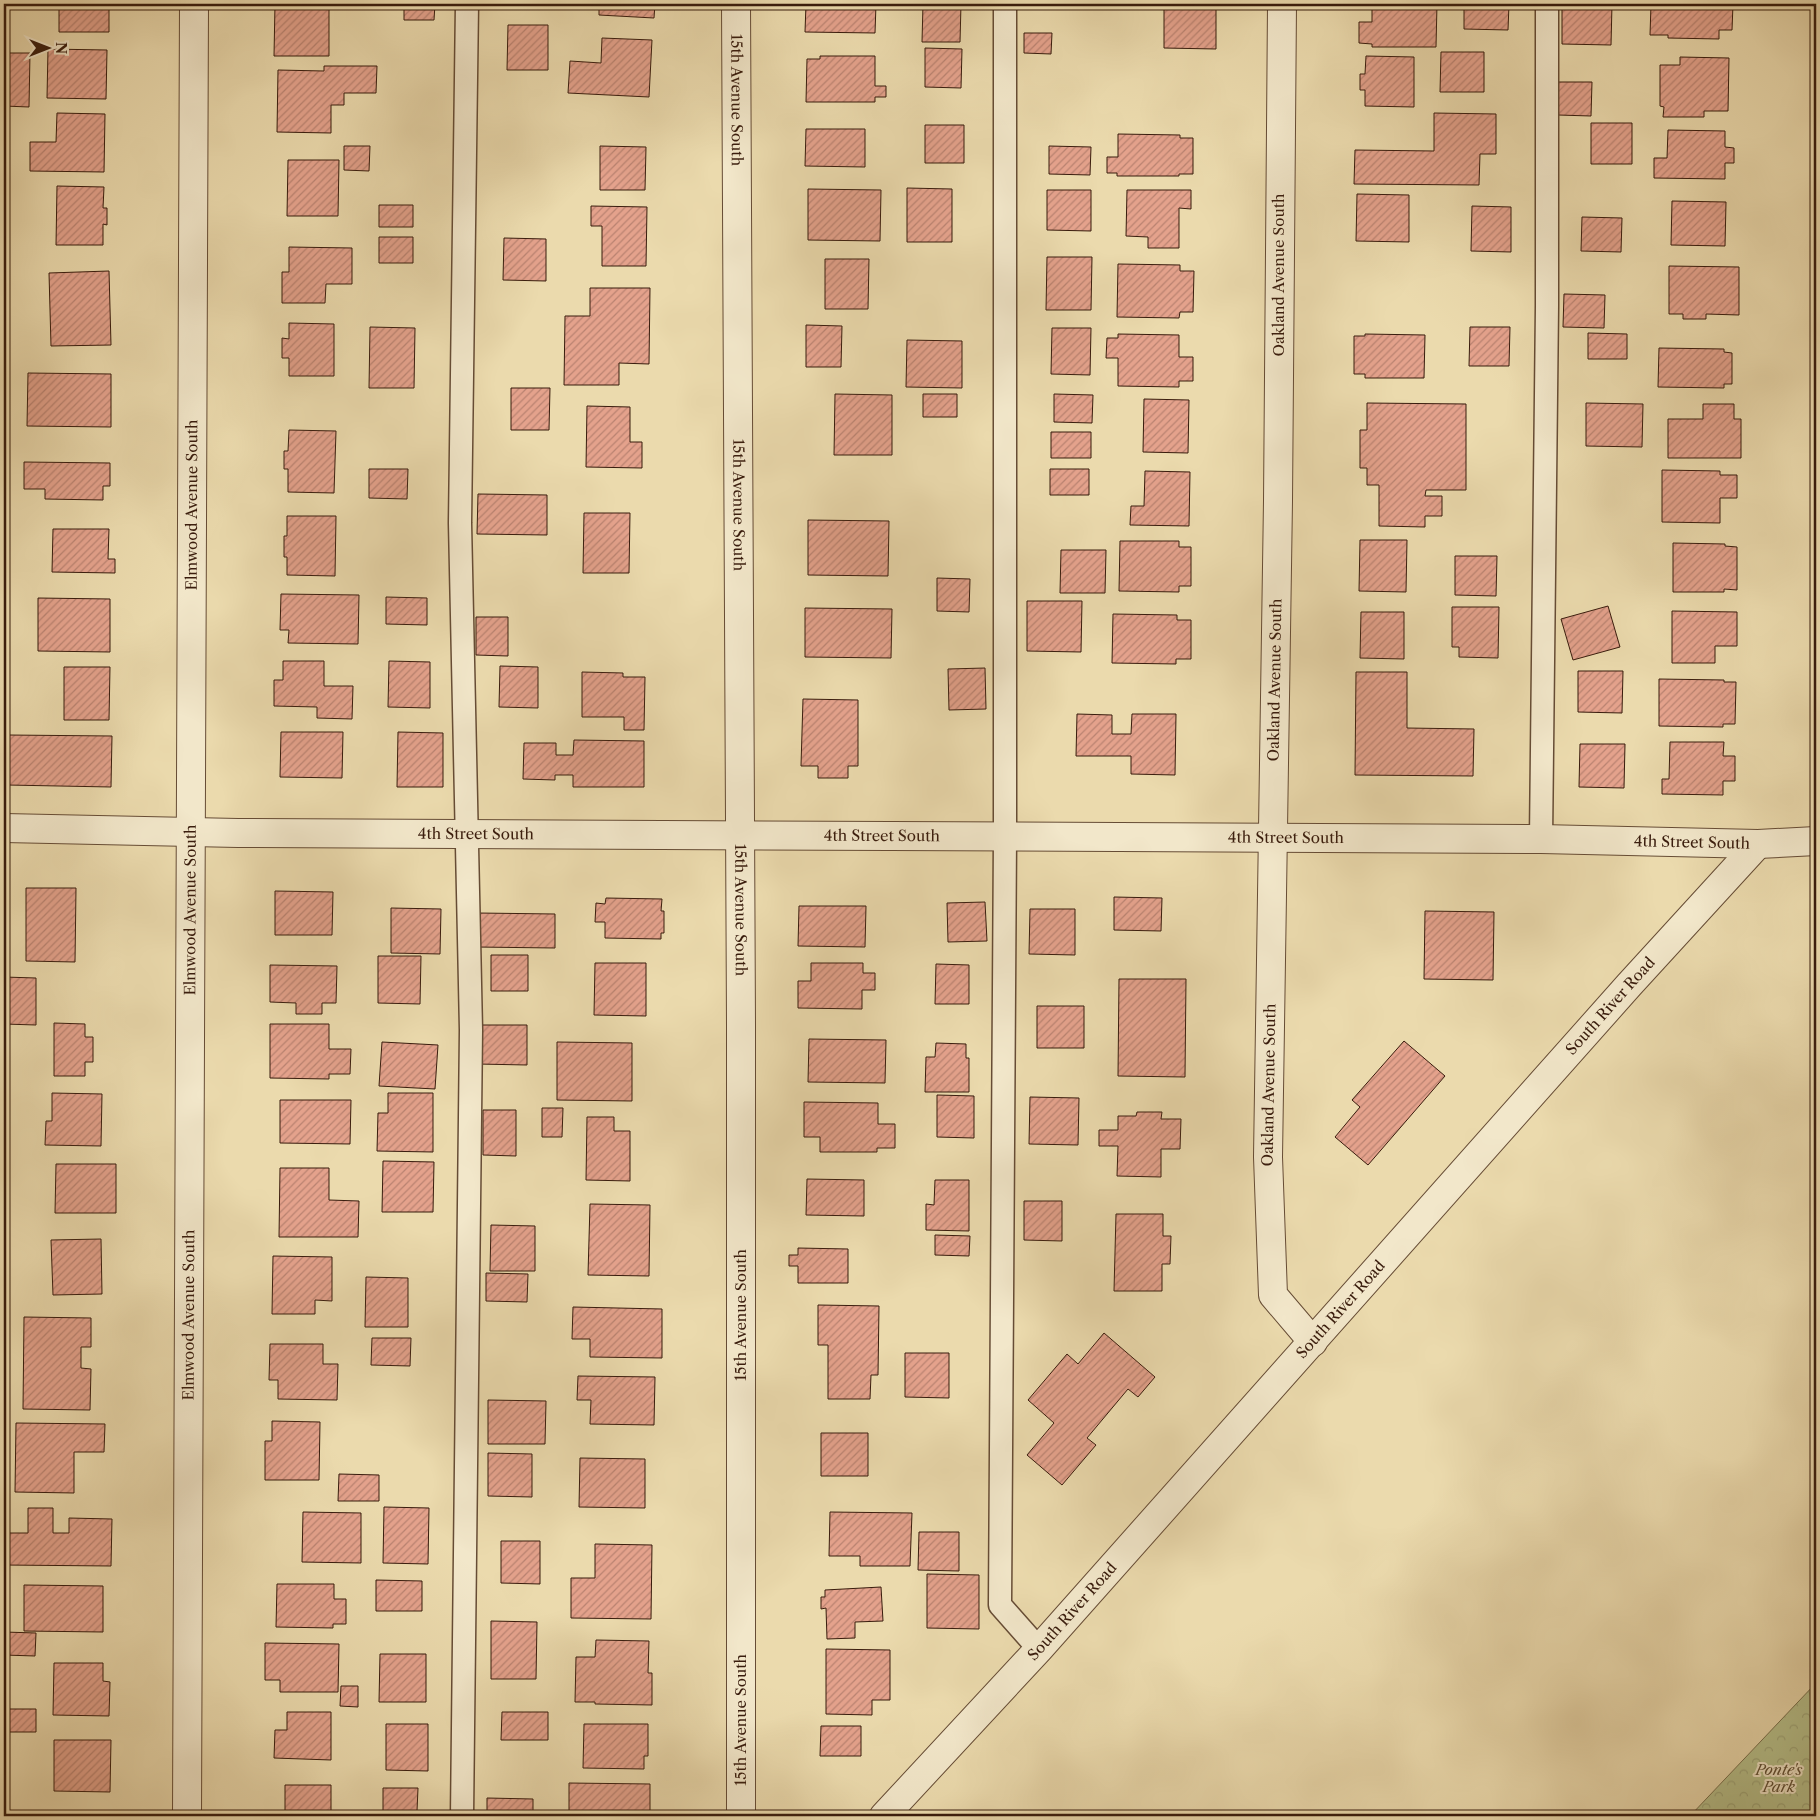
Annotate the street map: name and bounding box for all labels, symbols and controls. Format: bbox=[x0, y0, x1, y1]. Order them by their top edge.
north arrow bbox=[22, 22, 72, 72]
street label: 15th Avenue South bbox=[727, 34, 747, 167]
text: N bbox=[52, 42, 70, 54]
street label: Oakland Avenue South bbox=[1269, 193, 1288, 356]
street label: Elmwood Avenue South bbox=[182, 419, 201, 590]
street label: 15th Avenue South bbox=[729, 439, 749, 572]
street label: Oakland Avenue South bbox=[1264, 598, 1285, 762]
street label: Elmwood Avenue South bbox=[180, 824, 200, 995]
street label: 4th Street South bbox=[418, 824, 535, 843]
street label: 4th Street South bbox=[824, 826, 941, 845]
street label: 4th Street South bbox=[1228, 828, 1345, 847]
street label: 4th Street South bbox=[1634, 831, 1751, 853]
street label: 15th Avenue South bbox=[731, 844, 751, 977]
street label: South River Road bbox=[1561, 953, 1659, 1059]
street label: Oakland Avenue South bbox=[1258, 1003, 1279, 1167]
street label: Elmwood Avenue South bbox=[179, 1229, 198, 1400]
street label: 15th Avenue South bbox=[731, 1248, 750, 1381]
street label: South River Road bbox=[1292, 1256, 1389, 1362]
street label: South River Road bbox=[1023, 1558, 1120, 1664]
street label: 15th Avenue South bbox=[731, 1653, 750, 1786]
park label: Ponte's Park bbox=[1755, 1760, 1803, 1796]

